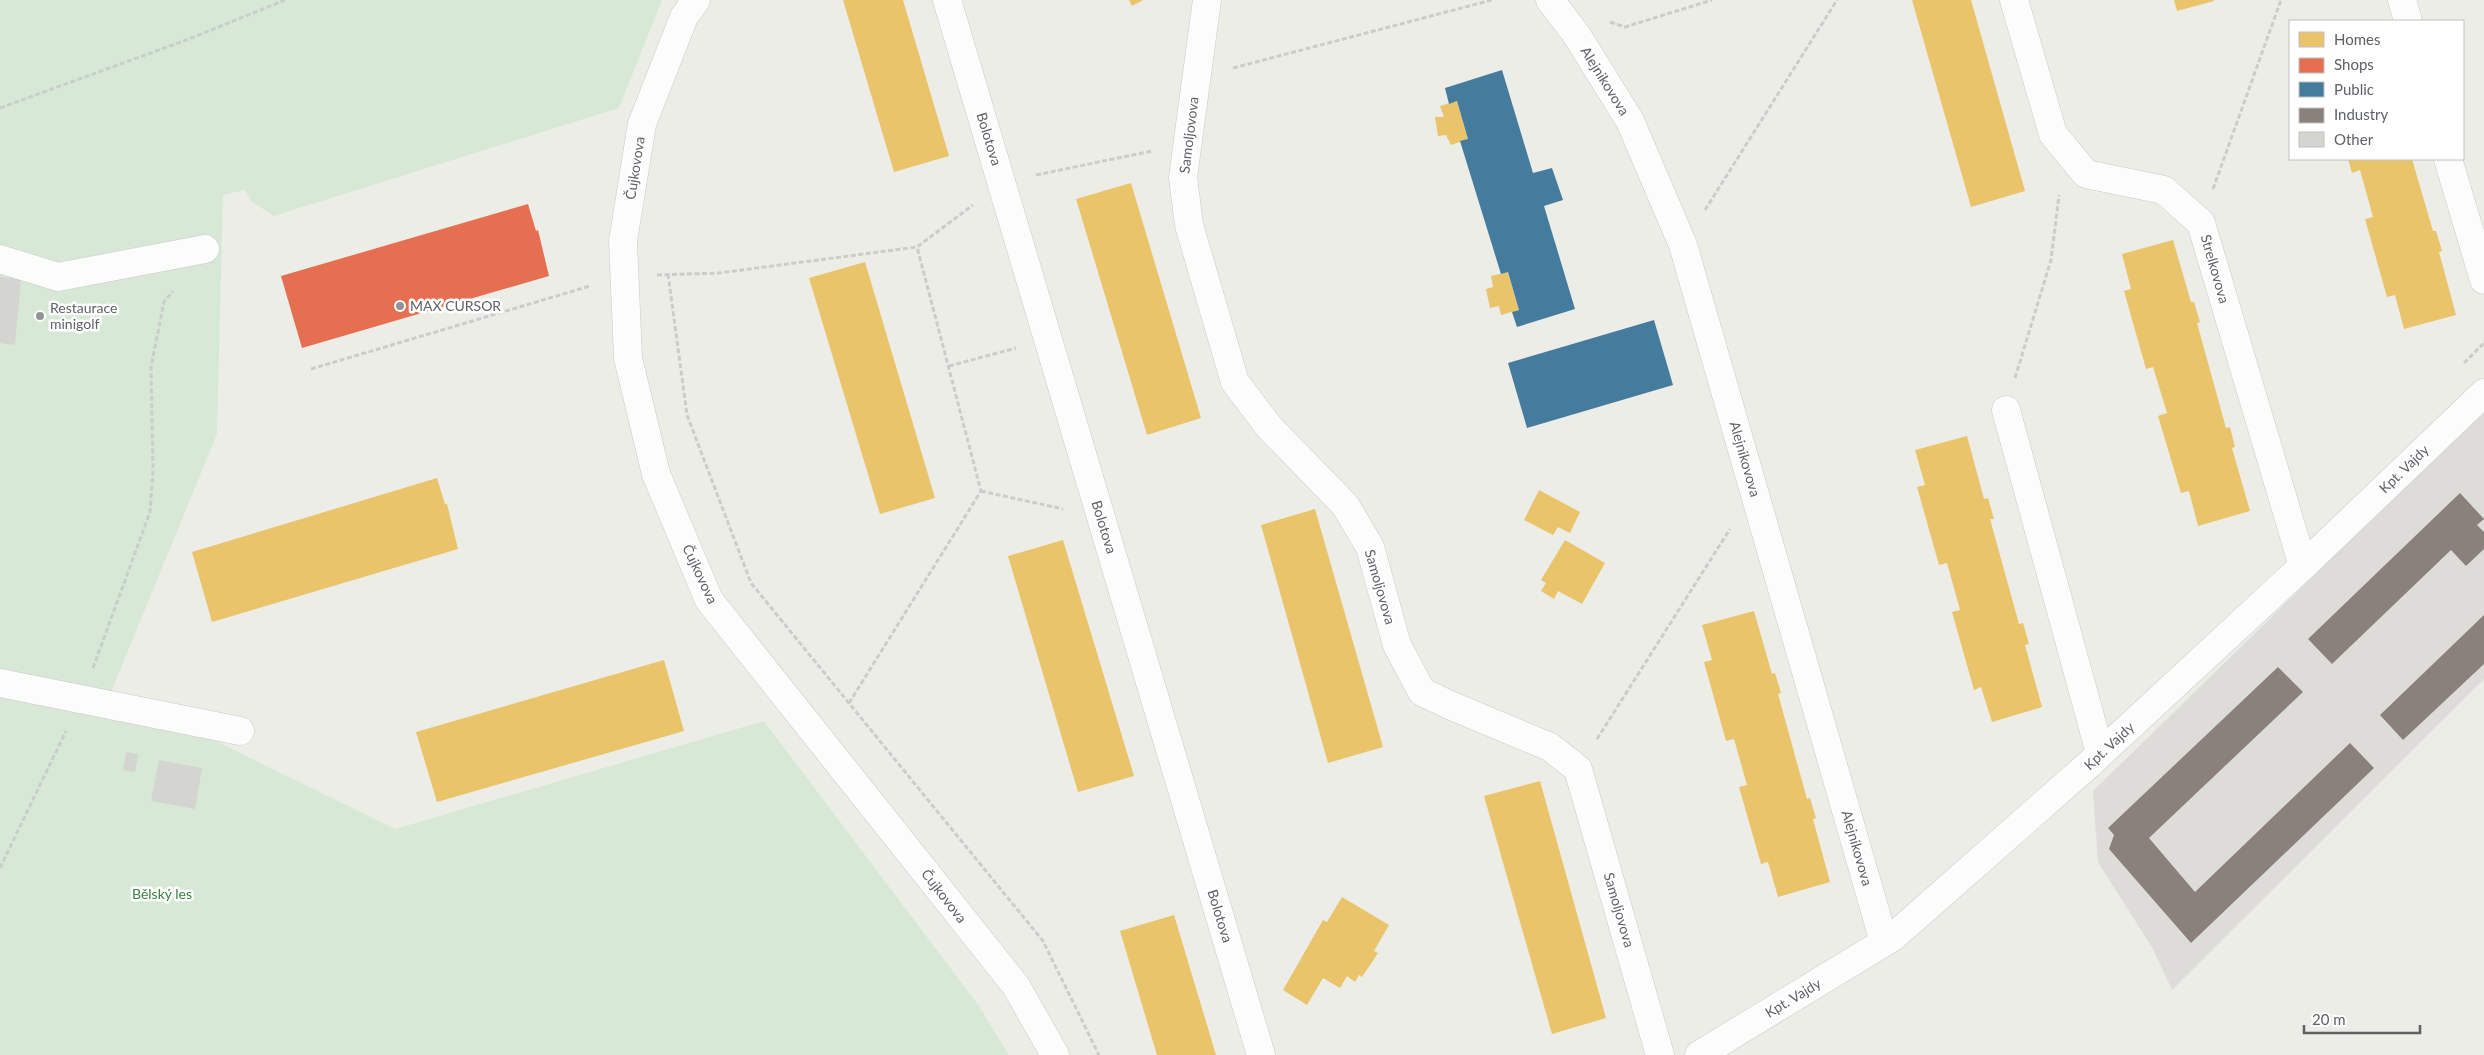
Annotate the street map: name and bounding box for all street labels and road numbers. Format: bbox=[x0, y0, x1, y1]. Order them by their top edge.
street label: Alejnikovova bbox=[1578, 43, 1633, 118]
street label: Samoljovova bbox=[1175, 96, 1202, 174]
street label: Bolotova bbox=[973, 110, 1006, 168]
street label: Čujkovova bbox=[621, 135, 648, 201]
street label: Strelkovova bbox=[2198, 232, 2233, 305]
street label: Alejnikovova bbox=[1727, 419, 1764, 499]
street label: Kpt. Vajdy bbox=[2375, 440, 2433, 496]
street label: Bolotova bbox=[1088, 498, 1121, 556]
street label: Čujkovova bbox=[679, 541, 722, 606]
street label: Samoljovova bbox=[1362, 547, 1399, 626]
street label: Kpt. Vajdy bbox=[2080, 718, 2138, 773]
street label: Alejnikovova bbox=[1839, 808, 1876, 888]
street label: Čujkovova bbox=[918, 865, 971, 926]
street label: Samoljovova bbox=[1601, 870, 1638, 949]
street label: Bolotova bbox=[1204, 887, 1237, 945]
street label: Kpt. Vajdy bbox=[1762, 974, 1824, 1021]

